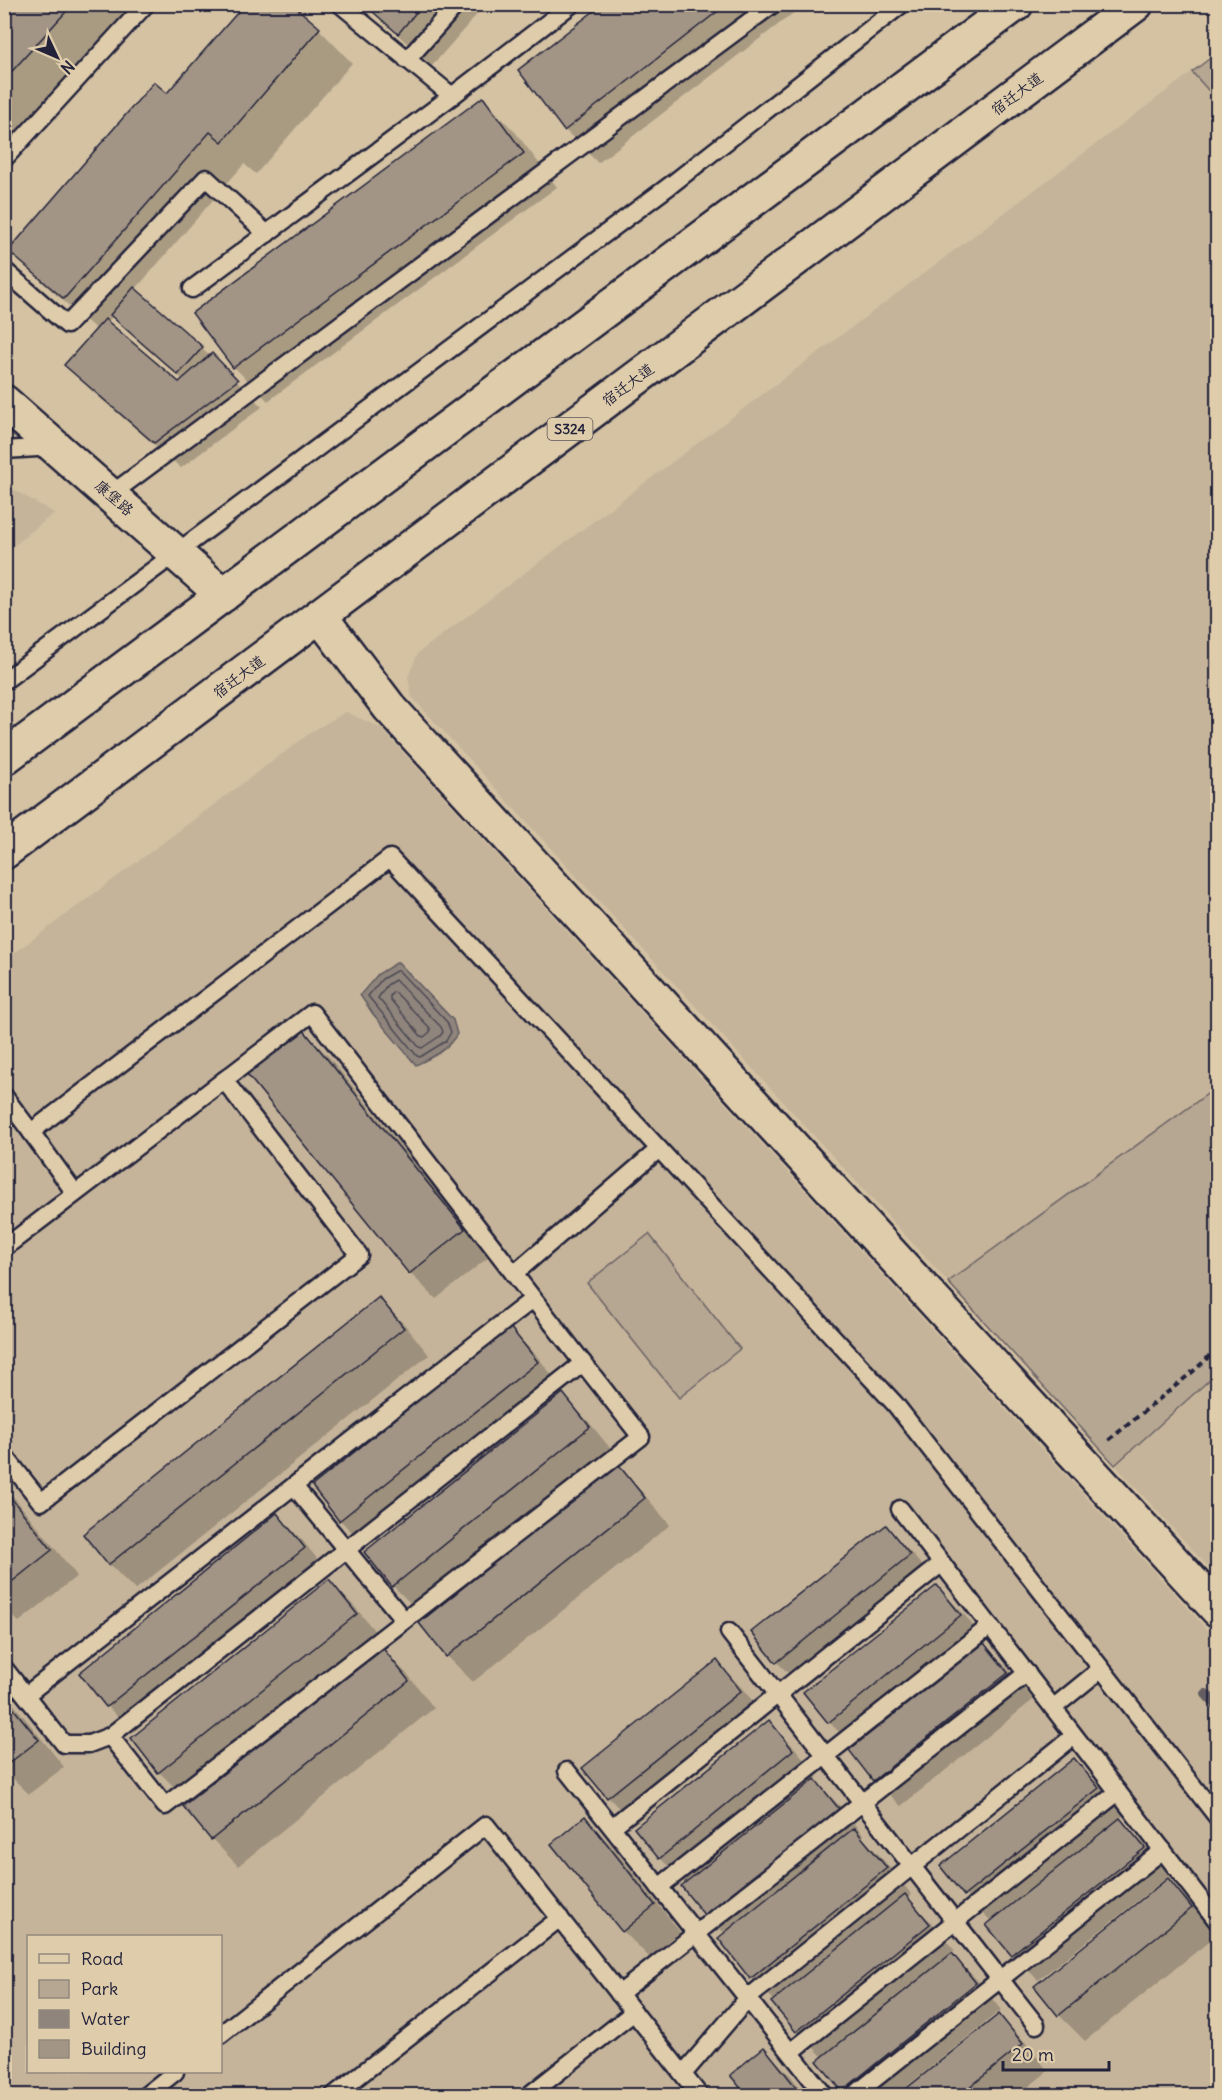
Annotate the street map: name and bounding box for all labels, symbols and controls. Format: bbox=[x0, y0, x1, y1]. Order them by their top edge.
north arrow bbox=[27, 27, 87, 87]
text: N bbox=[57, 56, 79, 78]
street label: 宿迁大道 bbox=[987, 68, 1046, 119]
street label: 宿迁大道 bbox=[598, 359, 657, 410]
road number: S324 bbox=[548, 418, 592, 440]
street label: 康堡路 bbox=[91, 476, 138, 520]
street label: 宿迁大道 bbox=[209, 651, 268, 702]
legend bbox=[27, 1935, 222, 2073]
text: Road bbox=[81, 1947, 124, 1970]
text: Park bbox=[81, 1977, 118, 2000]
text: Water bbox=[81, 2007, 131, 2030]
scale bar bbox=[1003, 2034, 1110, 2072]
text: Building bbox=[81, 2037, 146, 2060]
text: 20 m bbox=[1012, 2043, 1054, 2066]

